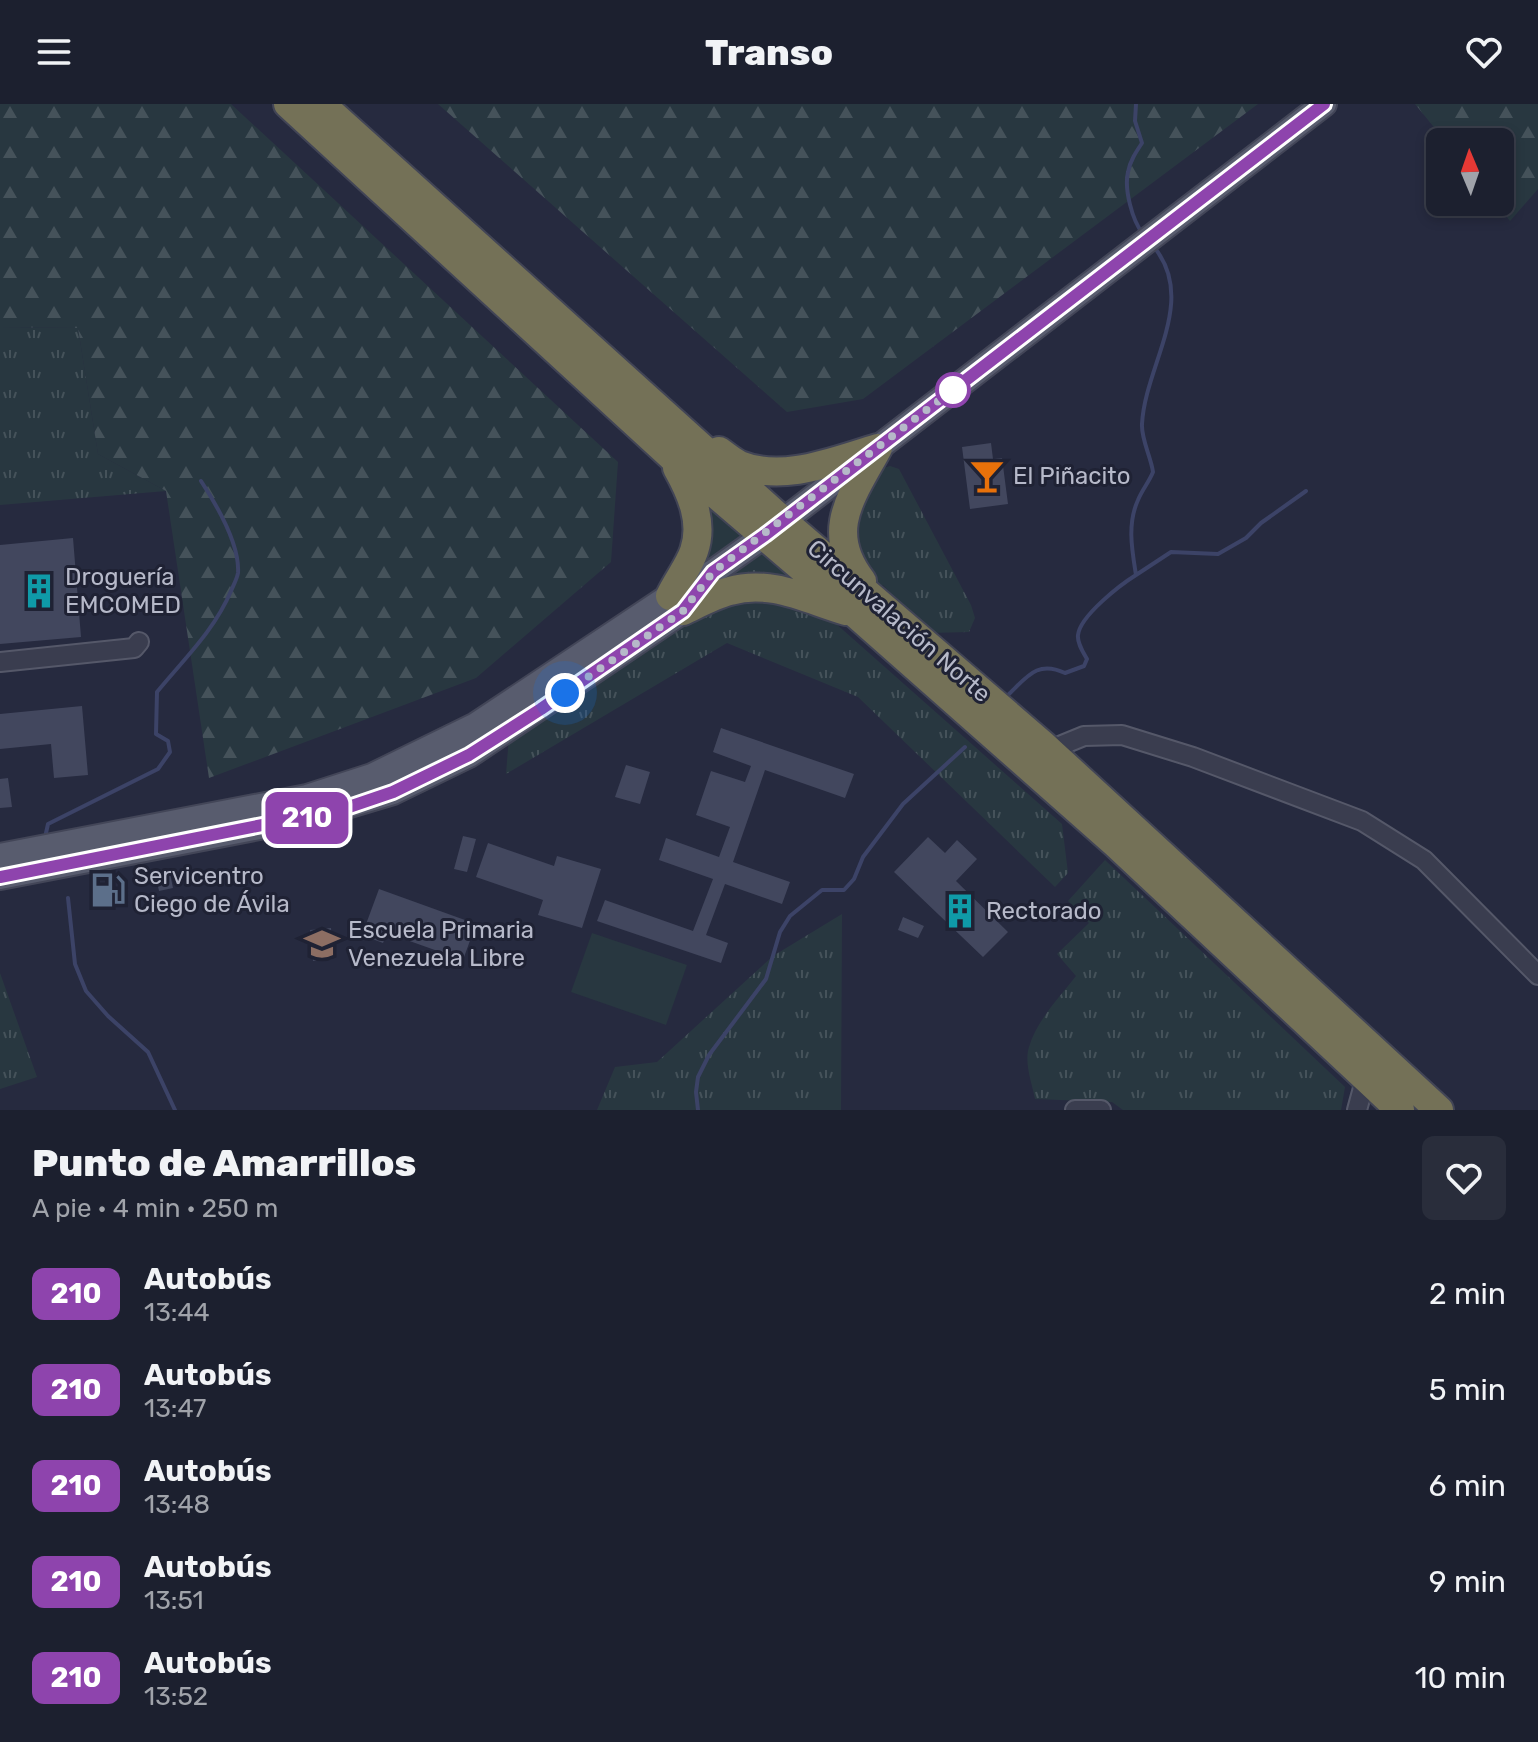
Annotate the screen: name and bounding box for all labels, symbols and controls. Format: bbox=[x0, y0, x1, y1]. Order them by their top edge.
icon: menu bbox=[32, 30, 76, 74]
icon: heart bbox=[1462, 30, 1506, 74]
text: Transo bbox=[705, 31, 833, 74]
north arrow bbox=[1426, 128, 1514, 216]
map controls bbox=[1426, 128, 1514, 216]
unlabelled marker bbox=[936, 373, 970, 407]
bar icon: El Piñacito bbox=[968, 457, 1006, 495]
place label: El Piñacito bbox=[1013, 462, 1130, 490]
street label: Circunvalación Norte bbox=[802, 534, 996, 708]
place label: Droguería EMCOMED bbox=[65, 563, 181, 619]
building icon: Droguería EMCOMED bbox=[20, 572, 58, 610]
your location bbox=[545, 673, 585, 713]
line badge: 210 bbox=[261, 792, 353, 844]
text: 210 bbox=[281, 801, 333, 834]
place label: Servicentro Ciego de Ávila bbox=[134, 862, 290, 918]
fuel station icon: Servicentro Ciego de Ávila bbox=[89, 871, 127, 909]
building icon: Rectorado bbox=[941, 892, 979, 930]
place label: Rectorado bbox=[986, 897, 1102, 925]
place label: Escuela Primaria Venezuela Libre bbox=[348, 916, 534, 972]
school or university icon: Escuela Primaria Venezuela Libre bbox=[303, 925, 341, 963]
button: heart bbox=[1422, 1136, 1506, 1220]
text: Punto de Amarrillos bbox=[32, 1140, 416, 1186]
text: A pie · 4 min · 250 m bbox=[32, 1193, 278, 1224]
text: Autobús bbox=[144, 1261, 272, 1297]
text: 2 min bbox=[1429, 1276, 1506, 1312]
text: 210 bbox=[50, 1277, 102, 1310]
text: 13:44 bbox=[144, 1297, 210, 1328]
text: Autobús bbox=[144, 1357, 272, 1393]
text: 5 min bbox=[1429, 1372, 1506, 1408]
text: 210 bbox=[50, 1373, 102, 1406]
text: 13:47 bbox=[144, 1393, 206, 1424]
text: Autobús bbox=[144, 1453, 272, 1489]
text: 6 min bbox=[1428, 1468, 1506, 1504]
text: 210 bbox=[50, 1469, 102, 1502]
text: 13:48 bbox=[144, 1489, 210, 1520]
text: Autobús bbox=[144, 1549, 272, 1585]
text: 9 min bbox=[1429, 1564, 1506, 1600]
text: 210 bbox=[50, 1565, 102, 1598]
text: 13:51 bbox=[144, 1585, 204, 1616]
text: Autobús bbox=[144, 1645, 272, 1681]
text: 10 min bbox=[1415, 1660, 1506, 1696]
text: 210 bbox=[50, 1661, 102, 1694]
text: 13:52 bbox=[144, 1681, 208, 1712]

